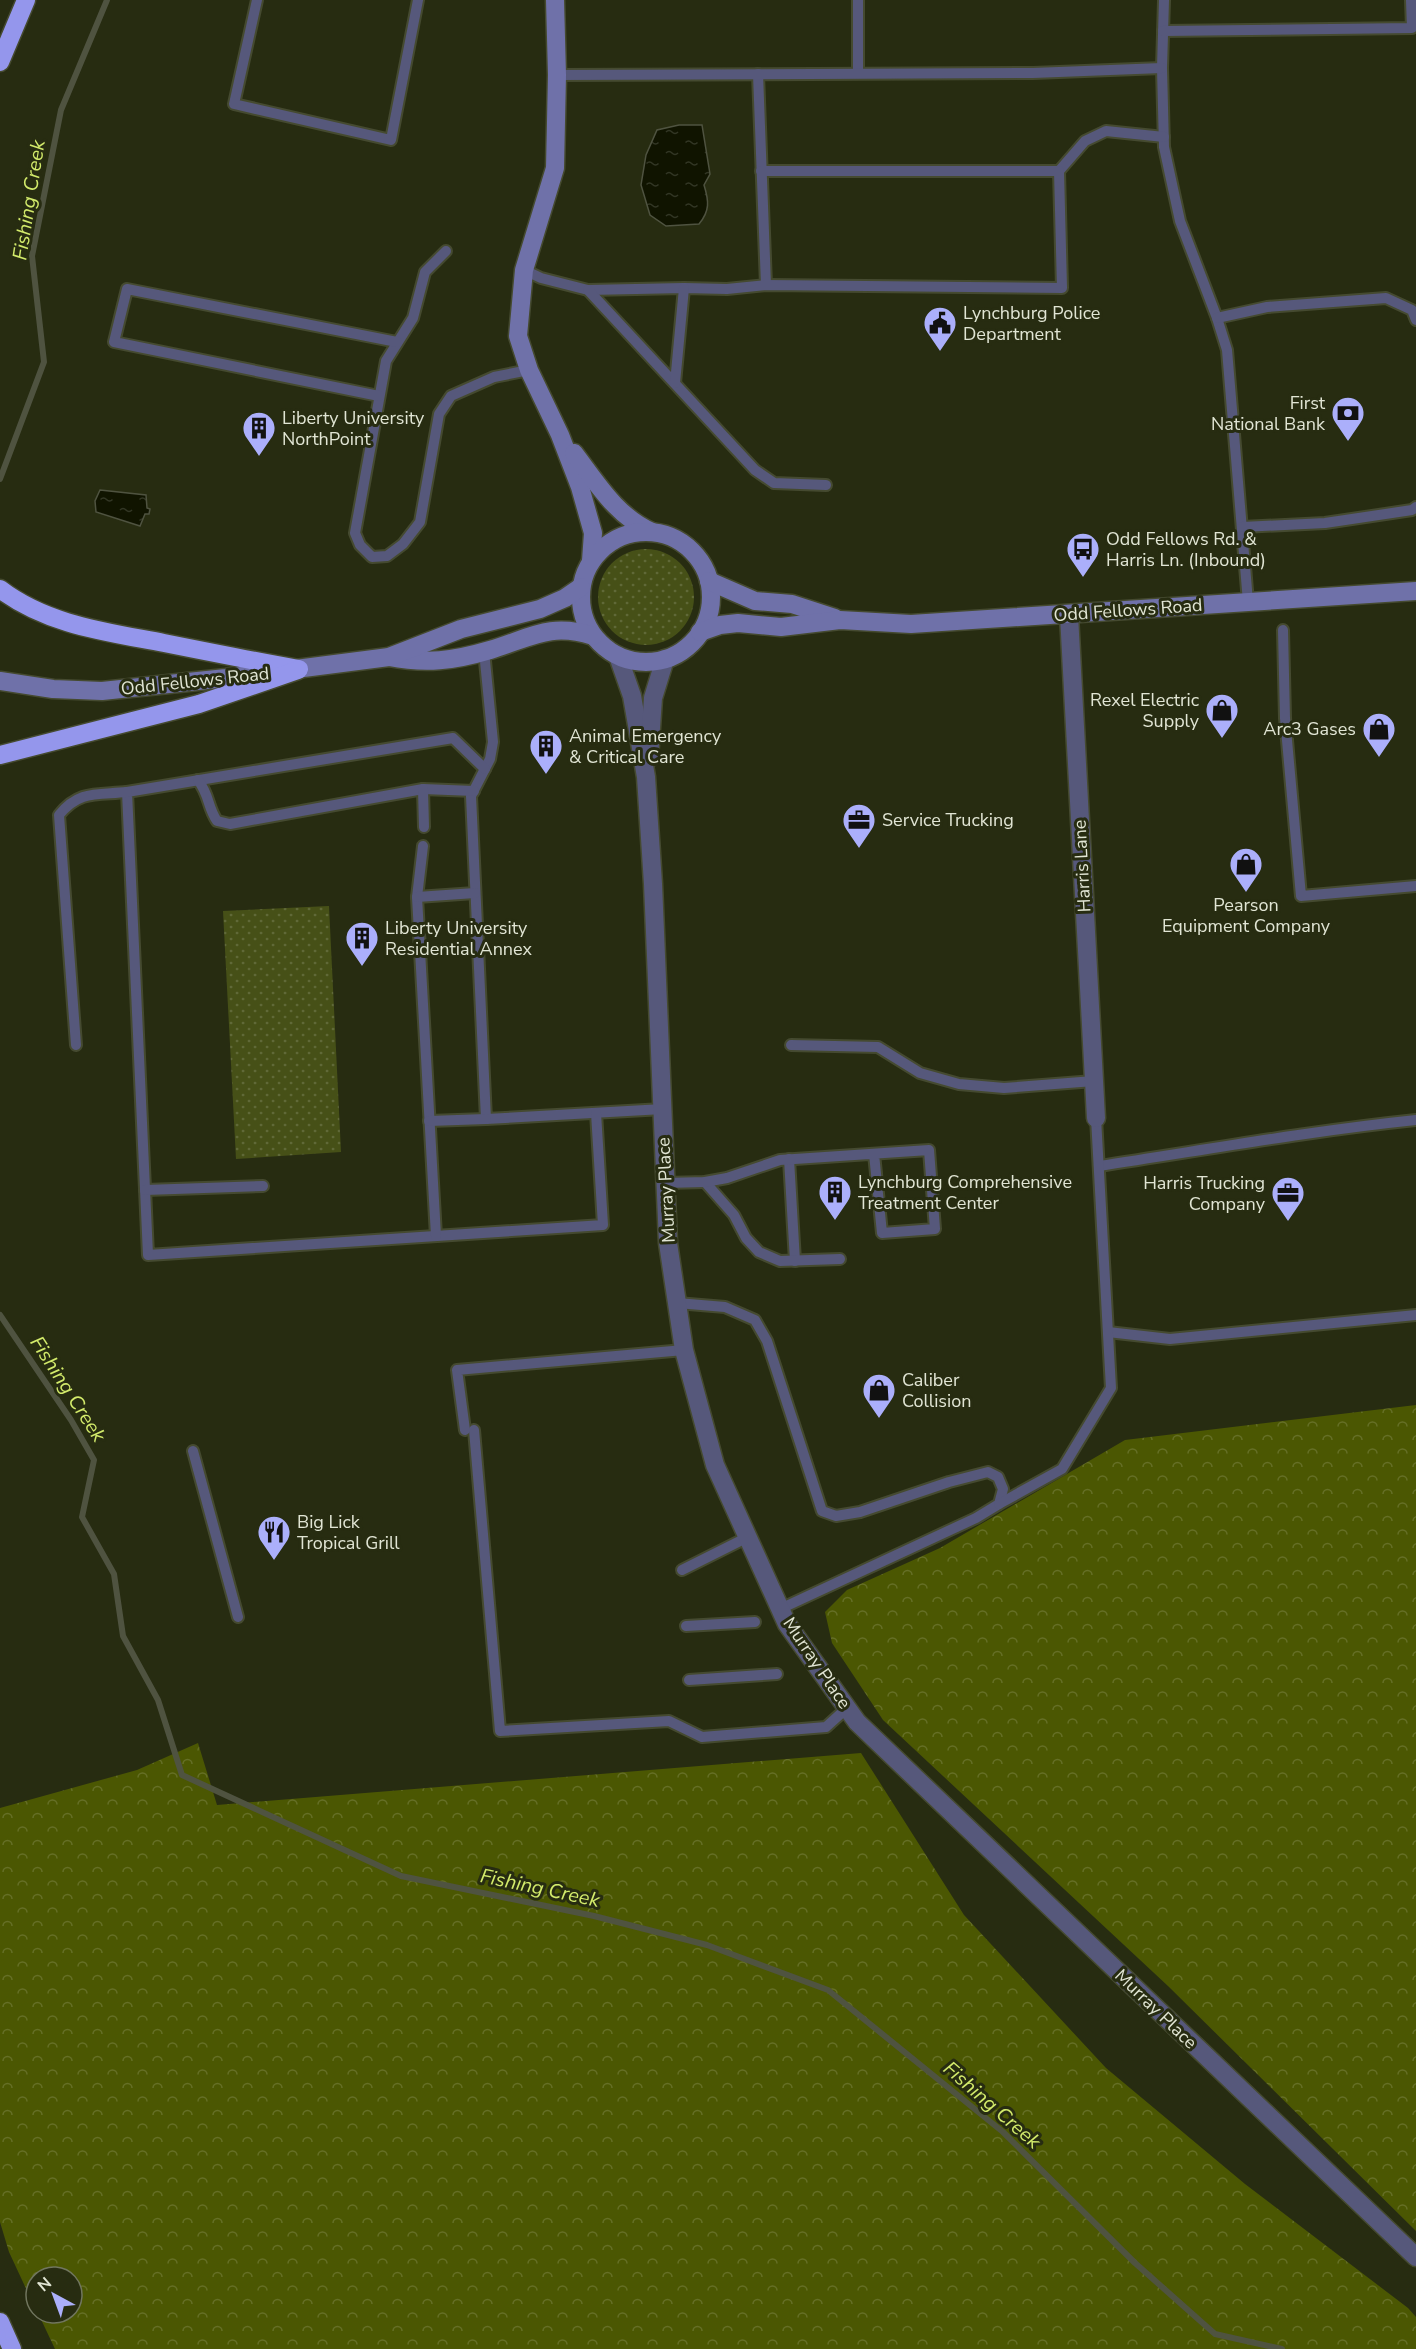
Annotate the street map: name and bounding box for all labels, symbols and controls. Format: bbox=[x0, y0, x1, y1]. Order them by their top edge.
water label: Fishing Creek bbox=[6, 137, 52, 262]
place label: Lynchburg Police Department bbox=[963, 301, 1100, 346]
public building icon: Lynchburg Police Department bbox=[922, 305, 958, 352]
place label: First National Bank bbox=[1211, 391, 1326, 436]
bank icon: First National Bank bbox=[1330, 395, 1366, 442]
place label: Liberty University NorthPoint bbox=[282, 406, 425, 451]
building icon: Liberty University NorthPoint bbox=[241, 410, 277, 457]
place label: Odd Fellows Rd. & Harris Ln. (Inbound) bbox=[1106, 527, 1266, 572]
bus stop icon: Odd Fellows Rd. & Harris Ln. (Inbound) bbox=[1065, 531, 1101, 578]
street label: Odd Fellows Road bbox=[1053, 593, 1203, 627]
street label: Odd Fellows Road bbox=[120, 661, 270, 701]
place label: Rexel Electric Supply bbox=[1090, 688, 1200, 733]
shop icon: Rexel Electric Supply bbox=[1204, 692, 1240, 739]
shop icon: Arc3 Gases bbox=[1361, 711, 1397, 758]
place label: Arc3 Gases bbox=[1263, 717, 1356, 741]
place label: Animal Emergency & Critical Care bbox=[569, 724, 722, 769]
building icon: Animal Emergency & Critical Care bbox=[528, 728, 564, 775]
office icon: Service Trucking bbox=[841, 802, 877, 849]
place label: Service Trucking bbox=[882, 808, 1014, 832]
street label: Harris Lane bbox=[1068, 819, 1096, 913]
shop icon: Pearson Equipment Company bbox=[1228, 846, 1264, 893]
place label: Pearson Equipment Company bbox=[1162, 893, 1331, 938]
place label: Liberty University Residential Annex bbox=[385, 916, 533, 961]
building icon: Liberty University Residential Annex bbox=[344, 920, 380, 967]
street label: Murray Place bbox=[651, 1137, 681, 1243]
place label: Lynchburg Comprehensive Treatment Center bbox=[858, 1170, 1072, 1215]
place label: Harris Trucking Company bbox=[1143, 1171, 1266, 1216]
building icon: Lynchburg Comprehensive Treatment Center bbox=[817, 1174, 853, 1221]
office icon: Harris Trucking Company bbox=[1270, 1175, 1306, 1222]
water label: Fishing Creek bbox=[24, 1331, 113, 1448]
place label: Caliber Collision bbox=[902, 1368, 971, 1413]
shop icon: Caliber Collision bbox=[861, 1372, 897, 1419]
place label: Big Lick Tropical Grill bbox=[297, 1510, 400, 1555]
restaurant icon: Big Lick Tropical Grill bbox=[256, 1514, 292, 1561]
street label: Murray Place bbox=[778, 1613, 856, 1713]
water label: Fishing Creek bbox=[478, 1862, 603, 1914]
street label: Murray Place bbox=[1110, 1964, 1202, 2054]
water label: Fishing Creek bbox=[937, 2055, 1047, 2156]
north arrow bbox=[24, 2265, 84, 2325]
text: N bbox=[33, 2272, 57, 2297]

